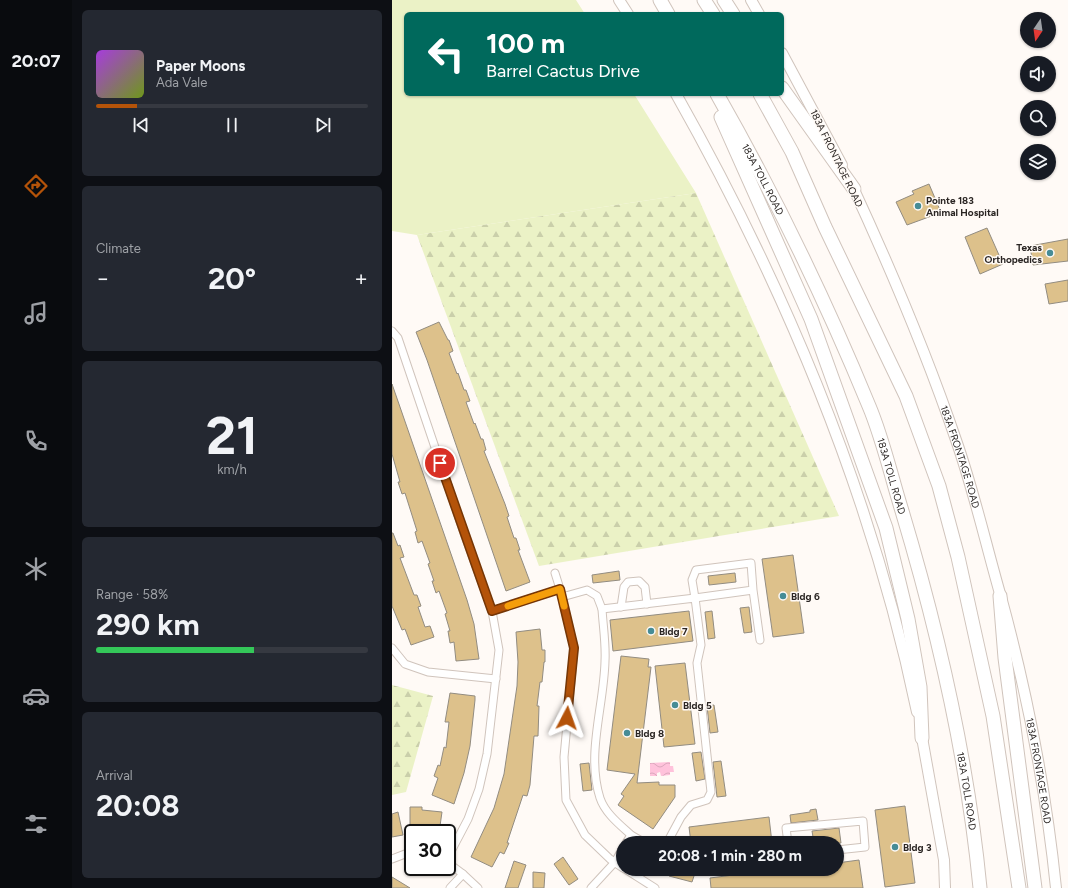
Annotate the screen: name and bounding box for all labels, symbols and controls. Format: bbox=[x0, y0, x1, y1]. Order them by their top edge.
north arrow bbox=[1020, 12, 1056, 48]
map controls bbox=[1020, 12, 1056, 180]
text: 100 m bbox=[486, 26, 565, 60]
icon: left bbox=[420, 28, 472, 80]
text: 20:07 bbox=[11, 50, 61, 72]
button: sound bbox=[1020, 56, 1056, 92]
text: Paper Moons bbox=[156, 57, 245, 75]
text: Barrel Cactus Drive bbox=[486, 60, 640, 82]
text: Ada Vale bbox=[156, 75, 207, 90]
button: search bbox=[1020, 100, 1056, 136]
street label: 183A FRONTAGE ROAD bbox=[807, 107, 866, 209]
icon: previous bbox=[130, 114, 152, 136]
icon: pause bbox=[221, 114, 243, 136]
icon: next bbox=[312, 114, 334, 136]
street label: 183A TOLL ROAD bbox=[739, 141, 787, 217]
button: layers bbox=[1020, 144, 1056, 180]
icon: directions bbox=[22, 172, 50, 200]
place label: Pointe 183 Animal Hospital bbox=[926, 194, 999, 219]
marker: Pointe 183 Animal Hospital bbox=[913, 201, 923, 211]
text: Climate bbox=[96, 241, 141, 256]
place label: Texas Orthopedics bbox=[985, 241, 1042, 266]
marker: Texas Orthopedics bbox=[1045, 248, 1055, 258]
text: 20° bbox=[208, 260, 256, 297]
text: − bbox=[96, 265, 110, 292]
text: + bbox=[354, 265, 368, 292]
icon: music bbox=[22, 299, 50, 327]
street label: 183A FRONTAGE ROAD bbox=[937, 404, 983, 510]
text: 21 bbox=[206, 405, 258, 467]
icon: phone bbox=[22, 427, 50, 455]
street label: 183A TOLL ROAD bbox=[874, 436, 909, 516]
pin bbox=[423, 446, 457, 480]
icon: arrive bbox=[429, 452, 451, 474]
text: km/h bbox=[217, 462, 247, 477]
icon: climate bbox=[22, 555, 50, 583]
text: Range · 58% bbox=[96, 587, 168, 602]
place label: Bldg 6 bbox=[791, 590, 820, 603]
marker: Bldg 6 bbox=[778, 591, 788, 601]
text: 290 km bbox=[96, 606, 200, 643]
place label: Bldg 7 bbox=[659, 625, 688, 638]
marker: Bldg 7 bbox=[646, 626, 656, 636]
icon: car bbox=[22, 682, 50, 710]
position arrow bbox=[546, 697, 588, 739]
place label: Bldg 5 bbox=[683, 699, 712, 712]
marker: Bldg 5 bbox=[670, 700, 680, 710]
street label: 183A FRONTAGE ROAD bbox=[1023, 717, 1054, 825]
place label: Bldg 8 bbox=[635, 727, 664, 740]
marker: Bldg 8 bbox=[622, 728, 632, 738]
street label: 183A TOLL ROAD bbox=[954, 751, 979, 831]
text: Arrival bbox=[96, 768, 133, 783]
text: 20:08 bbox=[96, 787, 180, 824]
icon: filters bbox=[22, 810, 50, 838]
speed limit sign: 30 bbox=[404, 824, 456, 876]
place label: Bldg 3 bbox=[903, 841, 932, 854]
marker: Bldg 3 bbox=[890, 842, 900, 852]
text: 20:08 · 1 min · 280 m bbox=[658, 847, 802, 865]

